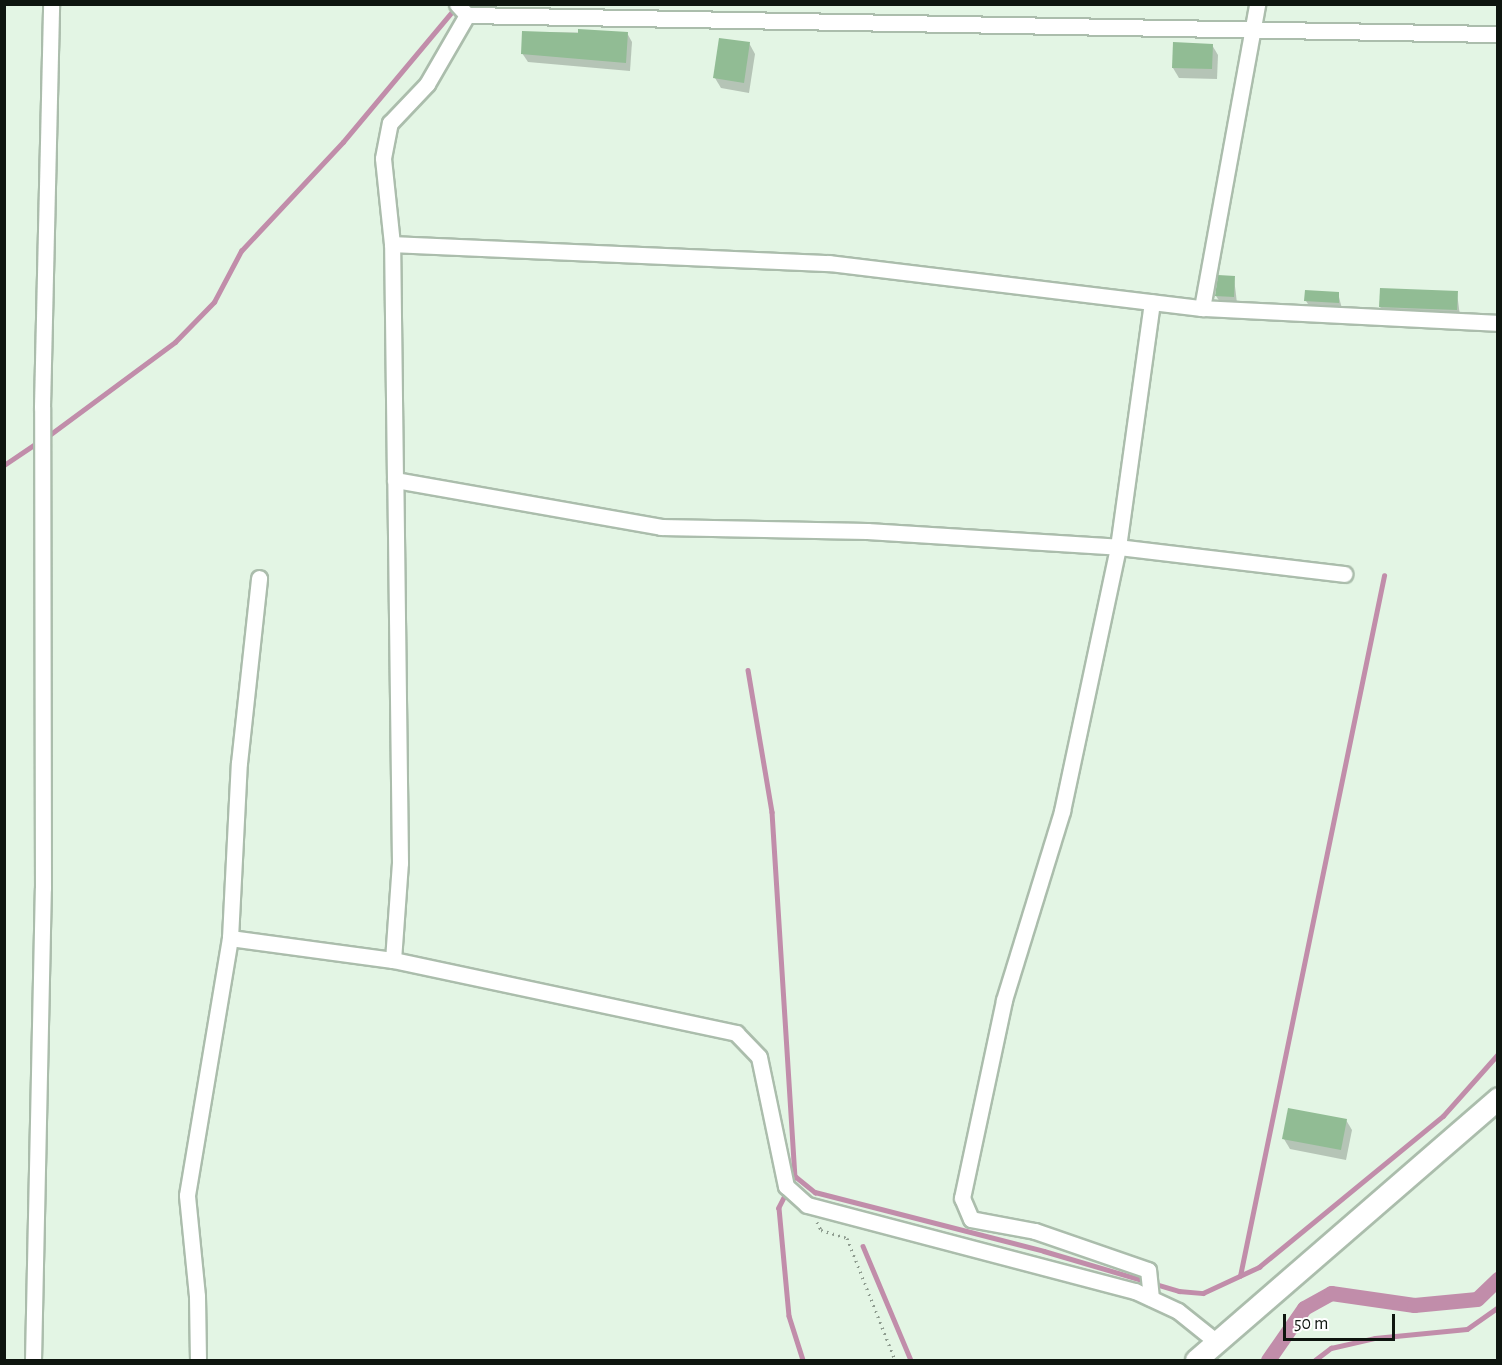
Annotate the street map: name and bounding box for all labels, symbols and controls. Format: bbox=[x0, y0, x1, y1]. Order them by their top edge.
scale bar bbox=[1286, 1302, 1398, 1340]
text: 50 m bbox=[1294, 1315, 1328, 1333]

